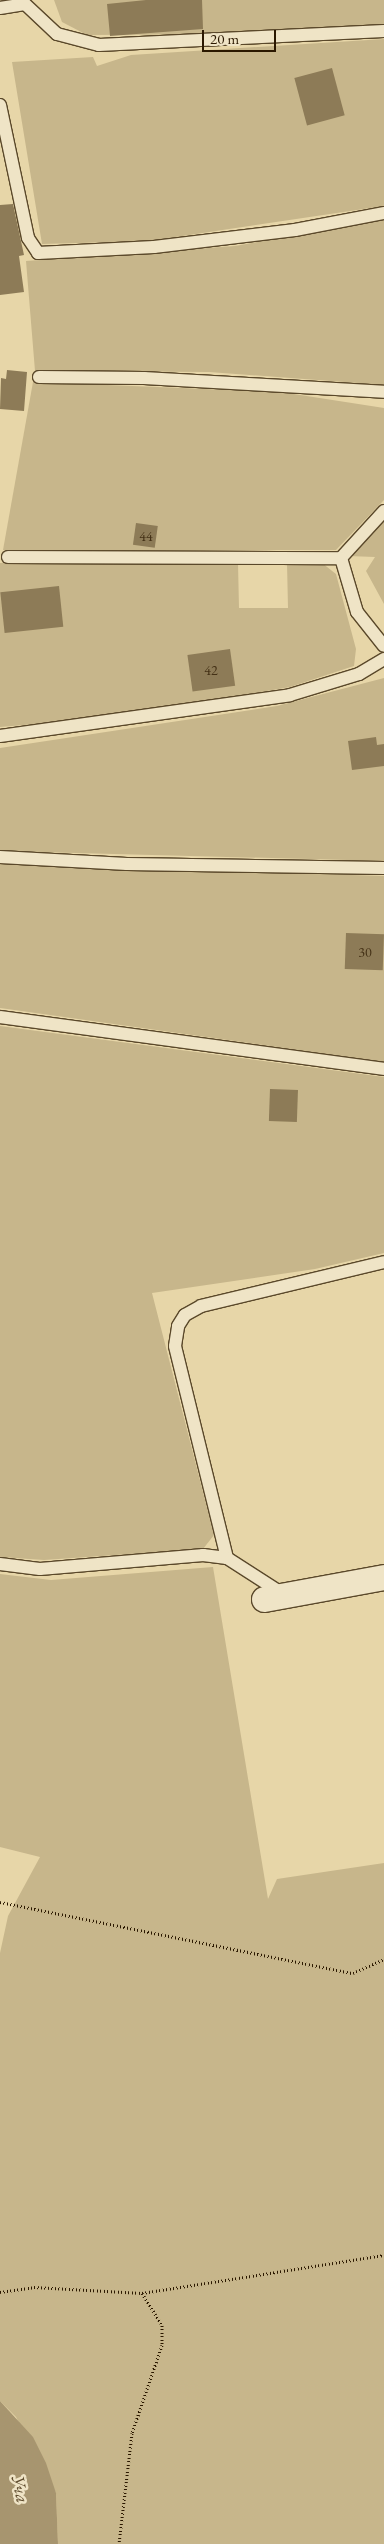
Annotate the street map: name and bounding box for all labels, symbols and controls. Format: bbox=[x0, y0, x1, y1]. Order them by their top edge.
scale bar bbox=[204, 20, 278, 52]
text: 20 m bbox=[210, 29, 239, 48]
house number: 44 bbox=[139, 528, 153, 544]
house number: 42 bbox=[204, 662, 218, 678]
house number: 30 bbox=[358, 944, 372, 960]
water label: Уча bbox=[7, 2473, 33, 2505]

